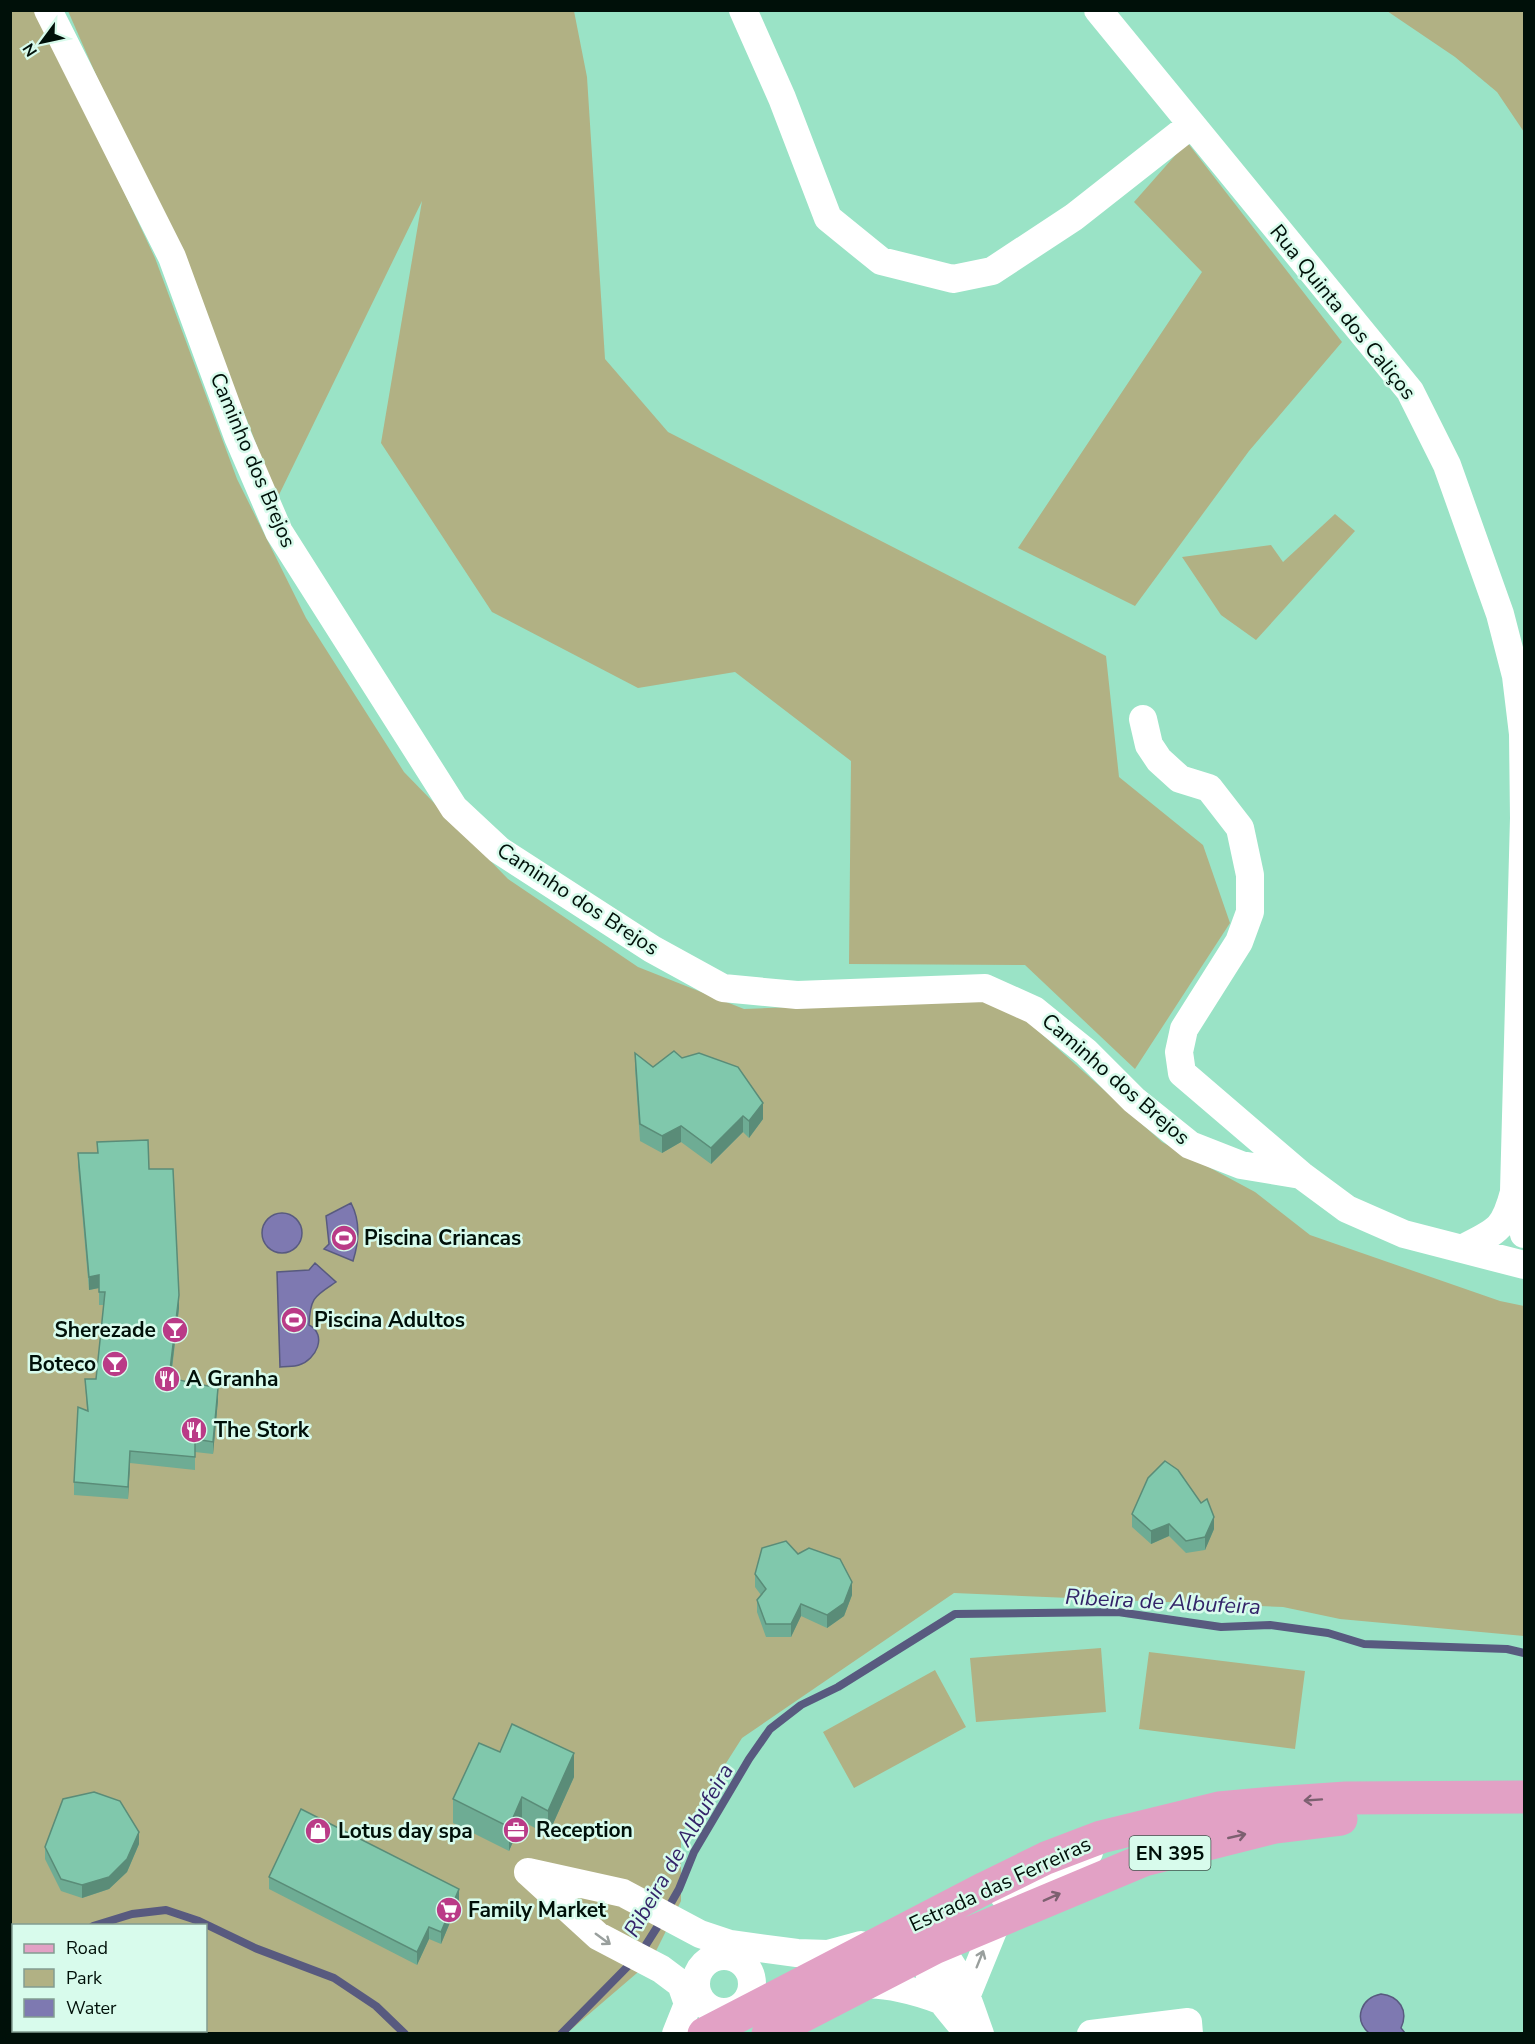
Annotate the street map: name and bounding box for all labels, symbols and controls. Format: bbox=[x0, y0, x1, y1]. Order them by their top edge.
north arrow bbox=[12, 12, 72, 72]
text: N bbox=[18, 39, 43, 61]
street label: Rua Quinta dos Caliços bbox=[1264, 219, 1422, 405]
street label: Caminho dos Brejos bbox=[203, 368, 303, 552]
street label: Caminho dos Brejos bbox=[492, 836, 664, 962]
street label: Caminho dos Brejos bbox=[1036, 1007, 1196, 1151]
sports icon: Piscina Criancas bbox=[329, 1223, 359, 1253]
place label: Piscina Criancas bbox=[364, 1224, 521, 1252]
sports icon: Piscina Adultos bbox=[279, 1305, 309, 1335]
place label: Piscina Adultos bbox=[314, 1306, 465, 1334]
bar icon: Sherezade bbox=[160, 1315, 190, 1345]
place label: Sherezade bbox=[54, 1316, 156, 1344]
bar icon: Boteco bbox=[100, 1349, 130, 1379]
place label: Boteco bbox=[28, 1350, 96, 1378]
restaurant icon: A Granha bbox=[152, 1364, 182, 1394]
place label: A Granha bbox=[186, 1365, 278, 1393]
restaurant icon: The Stork bbox=[179, 1415, 209, 1445]
place label: The Stork bbox=[214, 1416, 310, 1444]
water label: Ribeira de Albufeira bbox=[1064, 1582, 1261, 1622]
water label: Ribeira de Albufeira bbox=[617, 1758, 741, 1943]
one-way arrow bbox=[1304, 1795, 1324, 1806]
office icon: Reception bbox=[501, 1815, 531, 1845]
shop icon: Lotus day spa bbox=[303, 1816, 333, 1846]
place label: Reception bbox=[536, 1816, 633, 1844]
place label: Lotus day spa bbox=[338, 1817, 473, 1845]
street label: Estrada das Ferreiras bbox=[905, 1830, 1095, 1938]
one-way arrow bbox=[1226, 1830, 1246, 1841]
road number: EN 395 bbox=[1130, 1836, 1210, 1870]
one-way arrow bbox=[1043, 1891, 1061, 1902]
supermarket icon: Family Market bbox=[434, 1895, 464, 1925]
place label: Family Market bbox=[468, 1896, 607, 1924]
legend bbox=[12, 1924, 207, 2032]
one-way arrow bbox=[594, 1933, 610, 1945]
text: Road bbox=[66, 1936, 108, 1960]
one-way arrow bbox=[975, 1950, 986, 1968]
text: Park bbox=[66, 1966, 103, 1990]
text: Water bbox=[66, 1996, 117, 2020]

